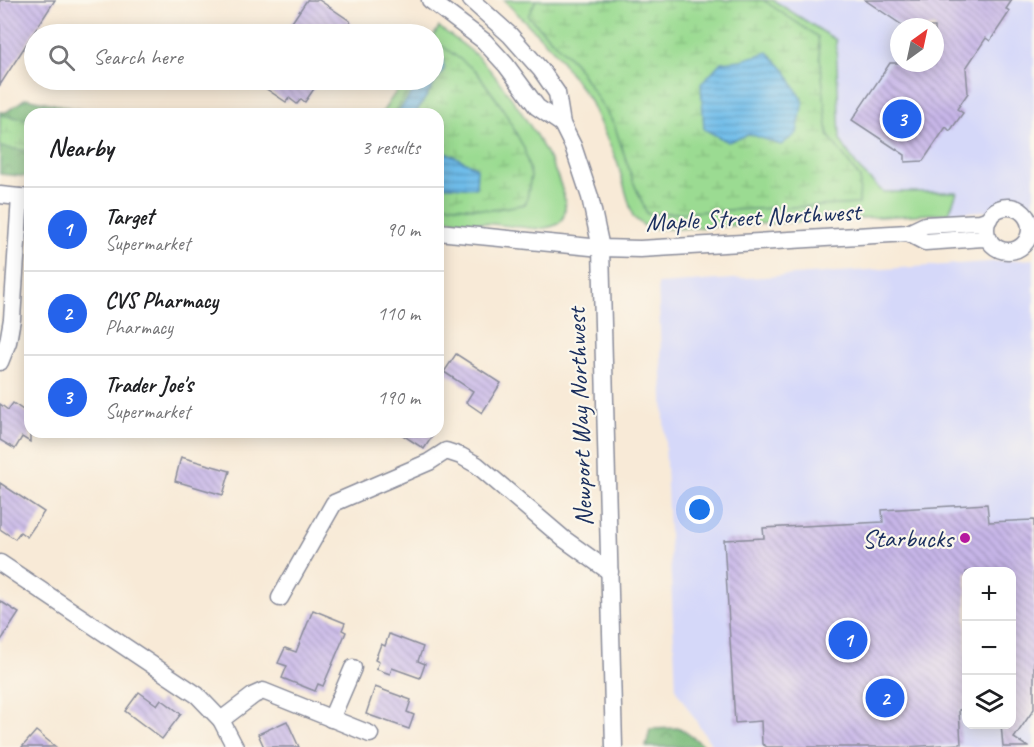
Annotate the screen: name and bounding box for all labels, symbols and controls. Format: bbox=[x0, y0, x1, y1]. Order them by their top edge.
north arrow bbox=[890, 18, 944, 72]
search box bbox=[24, 24, 444, 90]
icon: search bbox=[45, 41, 78, 74]
text: Search here bbox=[93, 43, 183, 71]
pin: 3 bbox=[882, 96, 922, 142]
text: Nearby bbox=[48, 131, 113, 164]
text: 3 results bbox=[361, 135, 420, 160]
street label: Maple Street Northwest bbox=[645, 195, 864, 239]
text: Target bbox=[105, 203, 153, 231]
text: 1 bbox=[63, 217, 72, 242]
text: 90 m bbox=[386, 217, 420, 242]
text: Supermarket bbox=[105, 231, 190, 256]
text: CVS Pharmacy bbox=[105, 287, 218, 315]
text: 2 bbox=[63, 301, 72, 326]
text: 110 m bbox=[377, 301, 420, 326]
street label: Newport Way Northwest bbox=[560, 305, 600, 527]
text: Pharmacy bbox=[105, 315, 173, 340]
text: Trader Joe's bbox=[105, 371, 193, 399]
text: 3 bbox=[63, 385, 72, 410]
text: 190 m bbox=[377, 385, 420, 410]
text: Supermarket bbox=[105, 399, 190, 424]
your location bbox=[685, 495, 714, 524]
place label: Starbucks bbox=[862, 522, 955, 555]
marker: Starbucks bbox=[958, 531, 972, 545]
map controls bbox=[962, 567, 1016, 729]
button: + bbox=[962, 567, 1016, 621]
pin: 1 bbox=[828, 618, 868, 662]
button: − bbox=[962, 621, 1016, 675]
button: layers bbox=[962, 675, 1016, 729]
pin: 2 bbox=[866, 676, 904, 720]

